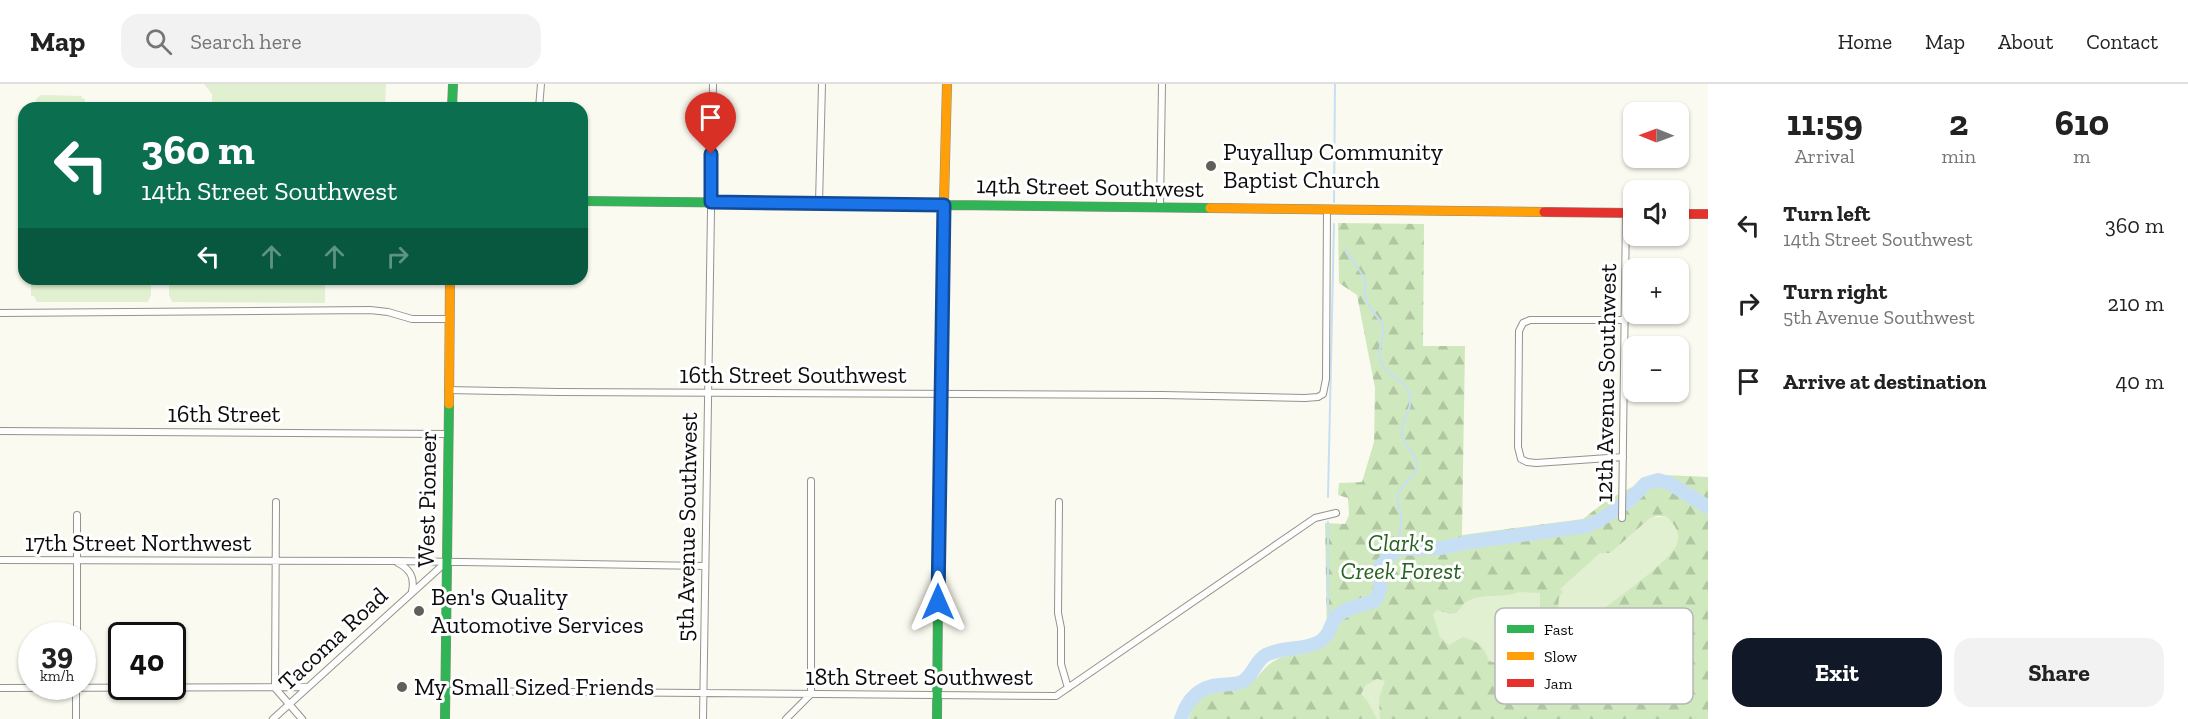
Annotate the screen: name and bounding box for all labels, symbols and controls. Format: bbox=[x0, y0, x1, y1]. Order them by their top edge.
search box bbox=[121, 14, 541, 68]
text: Map bbox=[30, 25, 85, 58]
icon: search bbox=[142, 25, 175, 58]
text: Search here bbox=[190, 28, 302, 55]
text: Home bbox=[1838, 29, 1892, 54]
text: Map bbox=[1925, 29, 1965, 54]
text: About bbox=[1998, 29, 2053, 54]
text: Contact bbox=[2086, 29, 2158, 54]
pin bbox=[685, 92, 736, 154]
icon: arrive bbox=[694, 101, 727, 134]
text: 11:59 bbox=[1787, 101, 1863, 144]
text: 2 bbox=[1949, 101, 1968, 144]
text: 610 bbox=[2055, 101, 2109, 144]
north arrow bbox=[1623, 102, 1689, 168]
map controls bbox=[1623, 102, 1689, 402]
text: 360 m bbox=[141, 124, 255, 175]
icon: left bbox=[42, 126, 120, 204]
place label: Puyallup Community Baptist Church bbox=[1223, 137, 1444, 194]
text: Arrival bbox=[1795, 144, 1855, 168]
text: min bbox=[1942, 144, 1976, 168]
text: m bbox=[2073, 144, 2091, 168]
marker: Puyallup Community Baptist Church bbox=[1204, 159, 1218, 173]
street label: 14th Street Southwest bbox=[976, 170, 1204, 203]
text: 14th Street Southwest bbox=[141, 175, 397, 207]
button: sound bbox=[1623, 180, 1689, 246]
text: Turn left bbox=[1783, 200, 1870, 227]
icon: left bbox=[1732, 209, 1765, 242]
text: 360 m bbox=[2105, 212, 2164, 239]
text: 14th Street Southwest bbox=[1783, 227, 1973, 251]
icon: left bbox=[192, 240, 225, 273]
icon: ahead bbox=[255, 240, 288, 273]
icon: ahead bbox=[318, 240, 351, 273]
icon: right bbox=[381, 240, 414, 273]
button: + bbox=[1623, 258, 1689, 324]
street label: 12th Avenue Southwest bbox=[1589, 263, 1622, 503]
text: Turn right bbox=[1783, 278, 1887, 305]
icon: right bbox=[1732, 287, 1765, 320]
text: 210 m bbox=[2108, 290, 2164, 317]
text: 5th Avenue Southwest bbox=[1783, 305, 1975, 329]
button: − bbox=[1623, 336, 1689, 402]
street label: 16th Street Southwest bbox=[679, 360, 907, 389]
icon: arrive bbox=[1732, 365, 1765, 398]
text: Arrive at destination bbox=[1783, 368, 1986, 395]
text: 40 m bbox=[2115, 368, 2164, 395]
street label: 16th Street bbox=[168, 399, 280, 428]
street label: 5th Avenue Southwest bbox=[670, 412, 703, 642]
street label: West Pioneer bbox=[411, 430, 442, 568]
street label: 17th Street Northwest bbox=[25, 528, 251, 557]
park label: Clark's Creek Forest bbox=[1341, 528, 1461, 585]
position arrow bbox=[906, 570, 970, 634]
street label: Tacoma Road bbox=[272, 581, 393, 696]
place label: Ben's Quality Automotive Services bbox=[431, 582, 644, 639]
marker: Ben's Quality Automotive Services bbox=[412, 604, 426, 618]
legend bbox=[1495, 608, 1693, 704]
text: Fast bbox=[1544, 620, 1573, 639]
speed limit sign: 40 bbox=[108, 622, 186, 700]
text: 39 bbox=[41, 636, 73, 672]
button: Exit bbox=[1732, 638, 1942, 707]
button: Share bbox=[1954, 638, 2164, 707]
text: Slow bbox=[1544, 647, 1578, 666]
street label: 18th Street Southwest bbox=[805, 662, 1033, 691]
text: km/h bbox=[40, 667, 74, 685]
place label: My Small Sized Friends bbox=[414, 672, 654, 701]
text: Jam bbox=[1544, 674, 1573, 693]
marker: My Small Sized Friends bbox=[395, 680, 409, 694]

